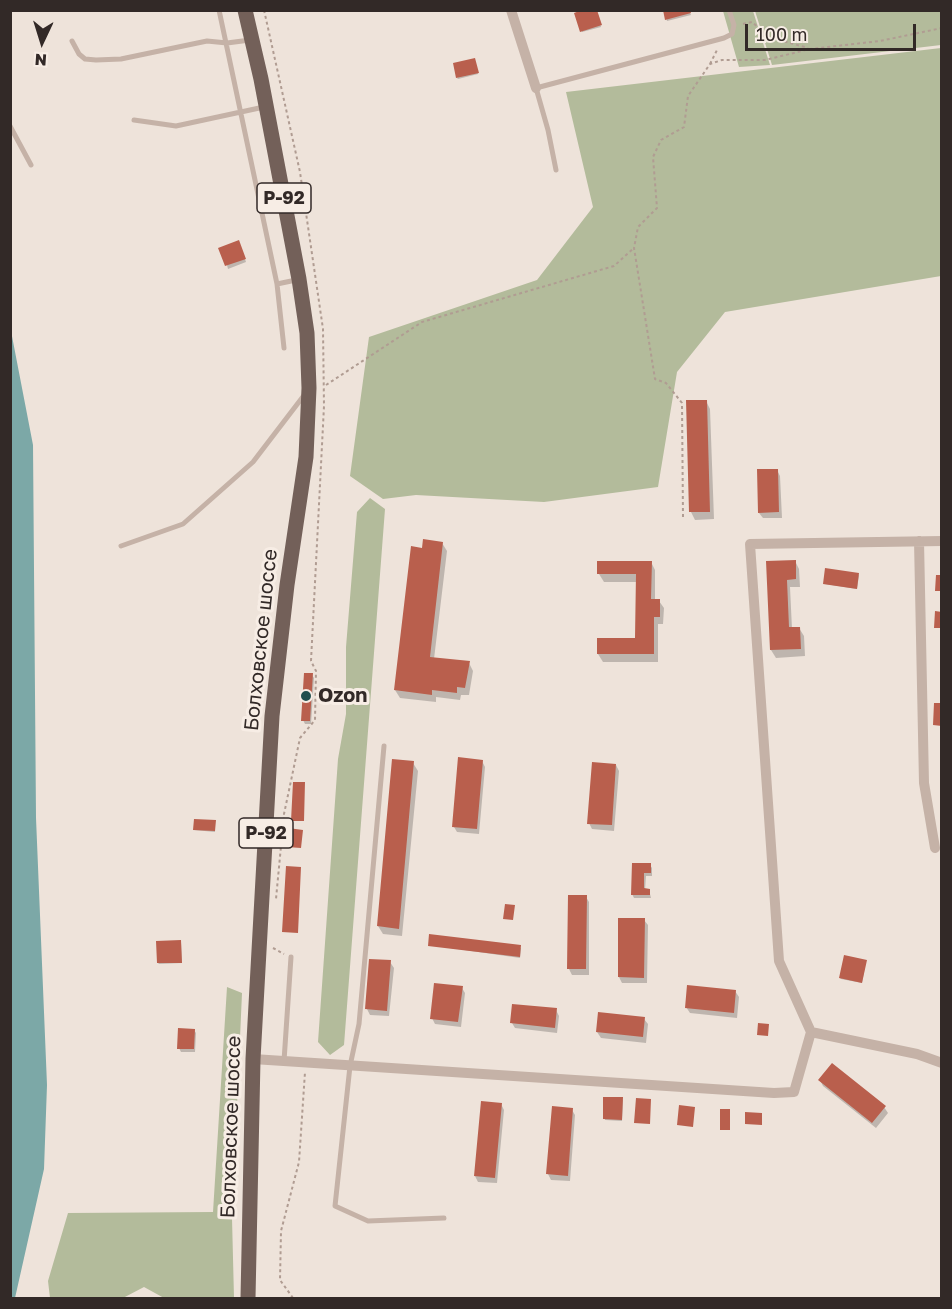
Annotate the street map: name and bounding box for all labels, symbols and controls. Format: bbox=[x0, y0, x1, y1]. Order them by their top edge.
north arrow bbox=[12, 12, 72, 72]
scale bar bbox=[748, 12, 919, 50]
text: 100 m bbox=[756, 23, 807, 45]
text: N bbox=[34, 50, 48, 70]
road number: Р-92 bbox=[257, 183, 311, 213]
street label: Болховское шоссе bbox=[240, 548, 282, 732]
place label: Ozon bbox=[318, 684, 367, 708]
marker: Ozon bbox=[299, 689, 313, 703]
road number: Р-92 bbox=[239, 818, 293, 848]
street label: Болховское шоссе bbox=[216, 1035, 246, 1219]

